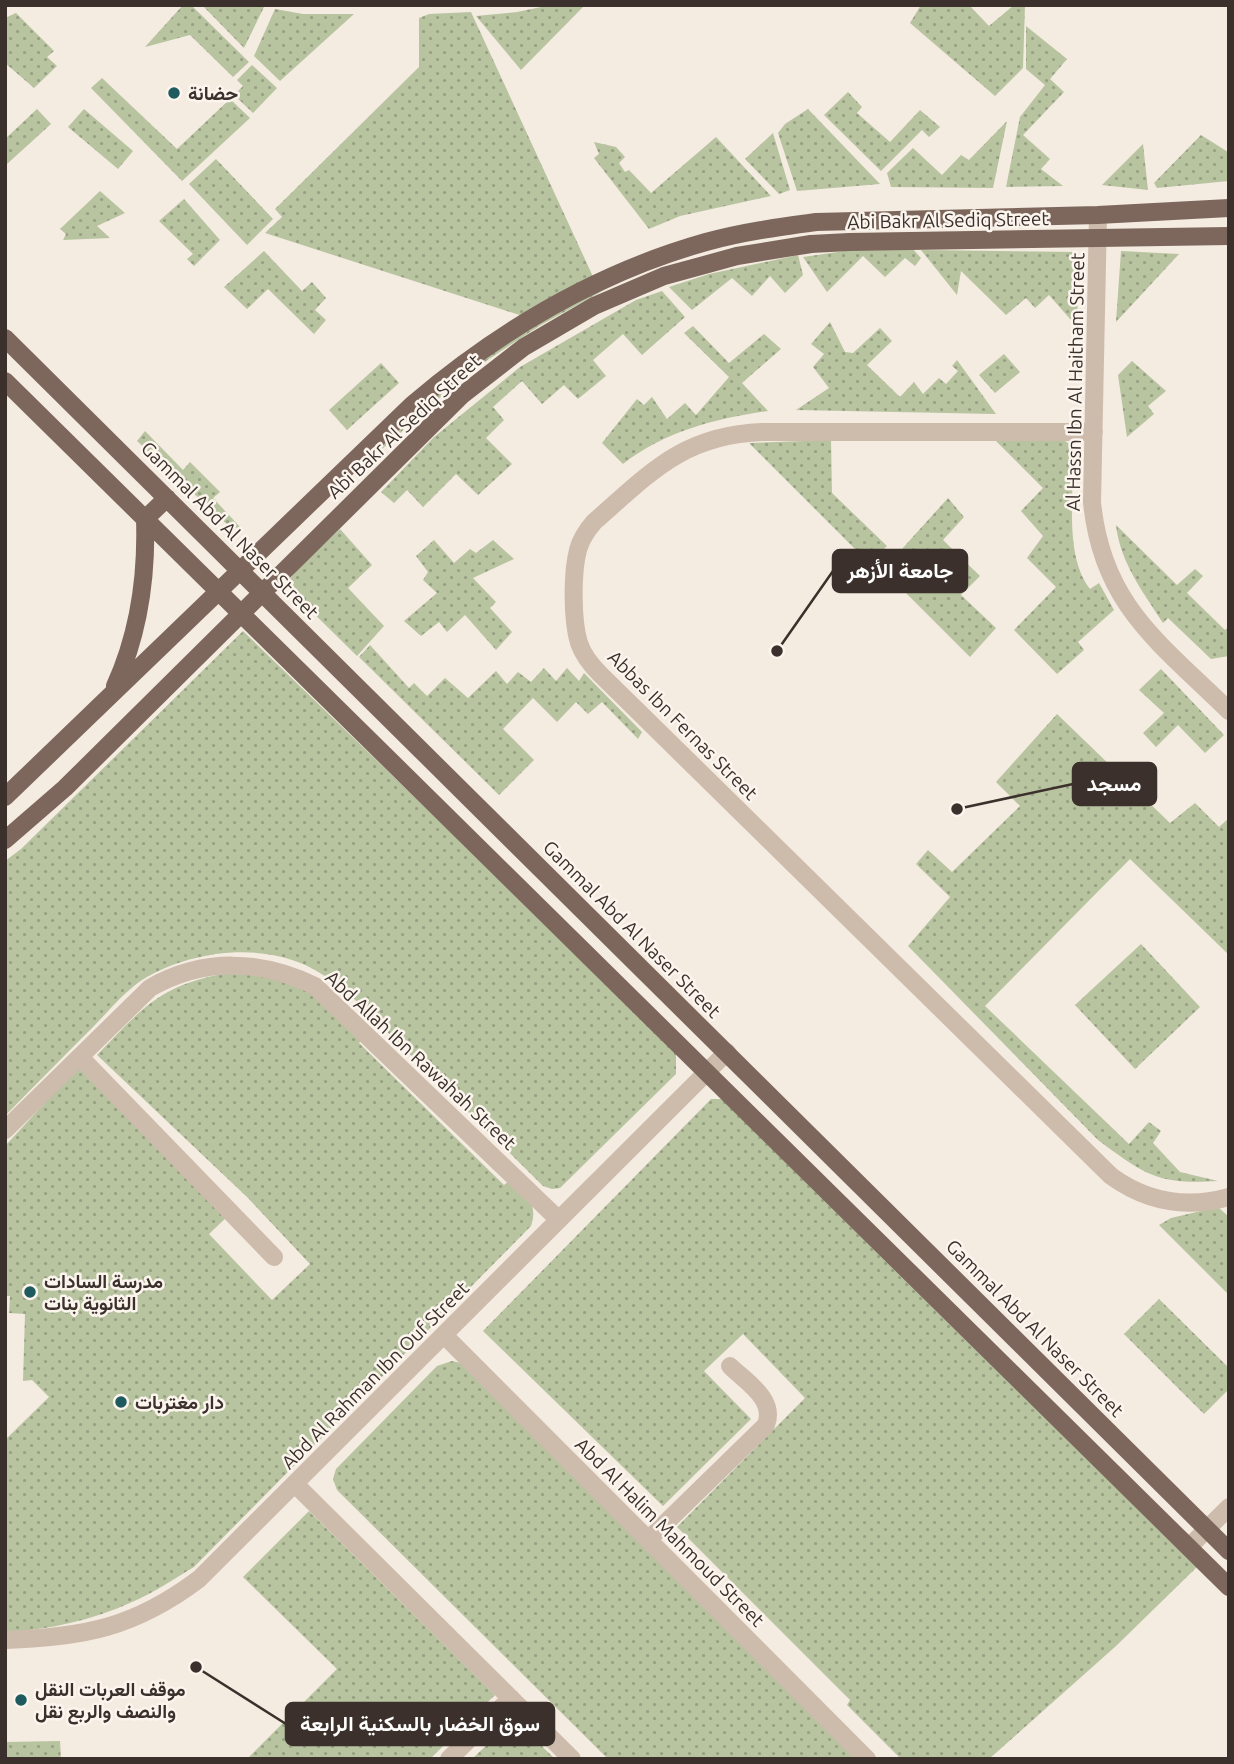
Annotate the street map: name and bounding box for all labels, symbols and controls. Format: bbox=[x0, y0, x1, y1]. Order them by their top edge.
place label: حضانة bbox=[188, 82, 238, 104]
marker: حضانة bbox=[166, 85, 182, 101]
street label: Abi Bakr Al Sediq Street bbox=[847, 207, 1050, 233]
street label: Al Hassn Ibn Al Haitham Street bbox=[1062, 252, 1088, 512]
street label: Abi Bakr Al Sediq Street bbox=[323, 349, 486, 503]
street label: Gammal Abd Al Naser Street bbox=[137, 437, 324, 624]
callout: جامعة الأزهر bbox=[833, 550, 967, 592]
text: جامعة الأزهر bbox=[846, 558, 953, 584]
street label: Abbas Ibn Fernas Street bbox=[604, 646, 763, 805]
callout: مسجد bbox=[1073, 763, 1156, 805]
text: مسجد bbox=[1087, 771, 1141, 796]
street label: Gammal Abd Al Naser Street bbox=[539, 836, 726, 1023]
street label: Abd Allah Ibn Rawahah Street bbox=[321, 966, 521, 1154]
street label: Gammal Abd Al Naser Street bbox=[942, 1235, 1129, 1422]
place label: مدرسة السادات الثانوية بنات bbox=[44, 1270, 163, 1316]
street label: Abd Al Rahman Ibn Ouf Street bbox=[277, 1276, 474, 1473]
marker: مدرسة السادات الثانوية بنات bbox=[22, 1284, 38, 1300]
place label: دار مغتربات bbox=[135, 1391, 224, 1415]
marker: دار مغتربات bbox=[113, 1394, 129, 1410]
street label: Abd Al Halim Mahmoud Street bbox=[571, 1433, 769, 1631]
place label: موقف العربات النقل والنصف والربع نقل bbox=[35, 1678, 186, 1725]
marker: موقف العربات النقل والنصف والربع نقل bbox=[13, 1692, 29, 1708]
callout: سوق الخضار بالسكنية الرابعة bbox=[286, 1703, 554, 1745]
text: سوق الخضار بالسكنية الرابعة bbox=[300, 1711, 540, 1737]

